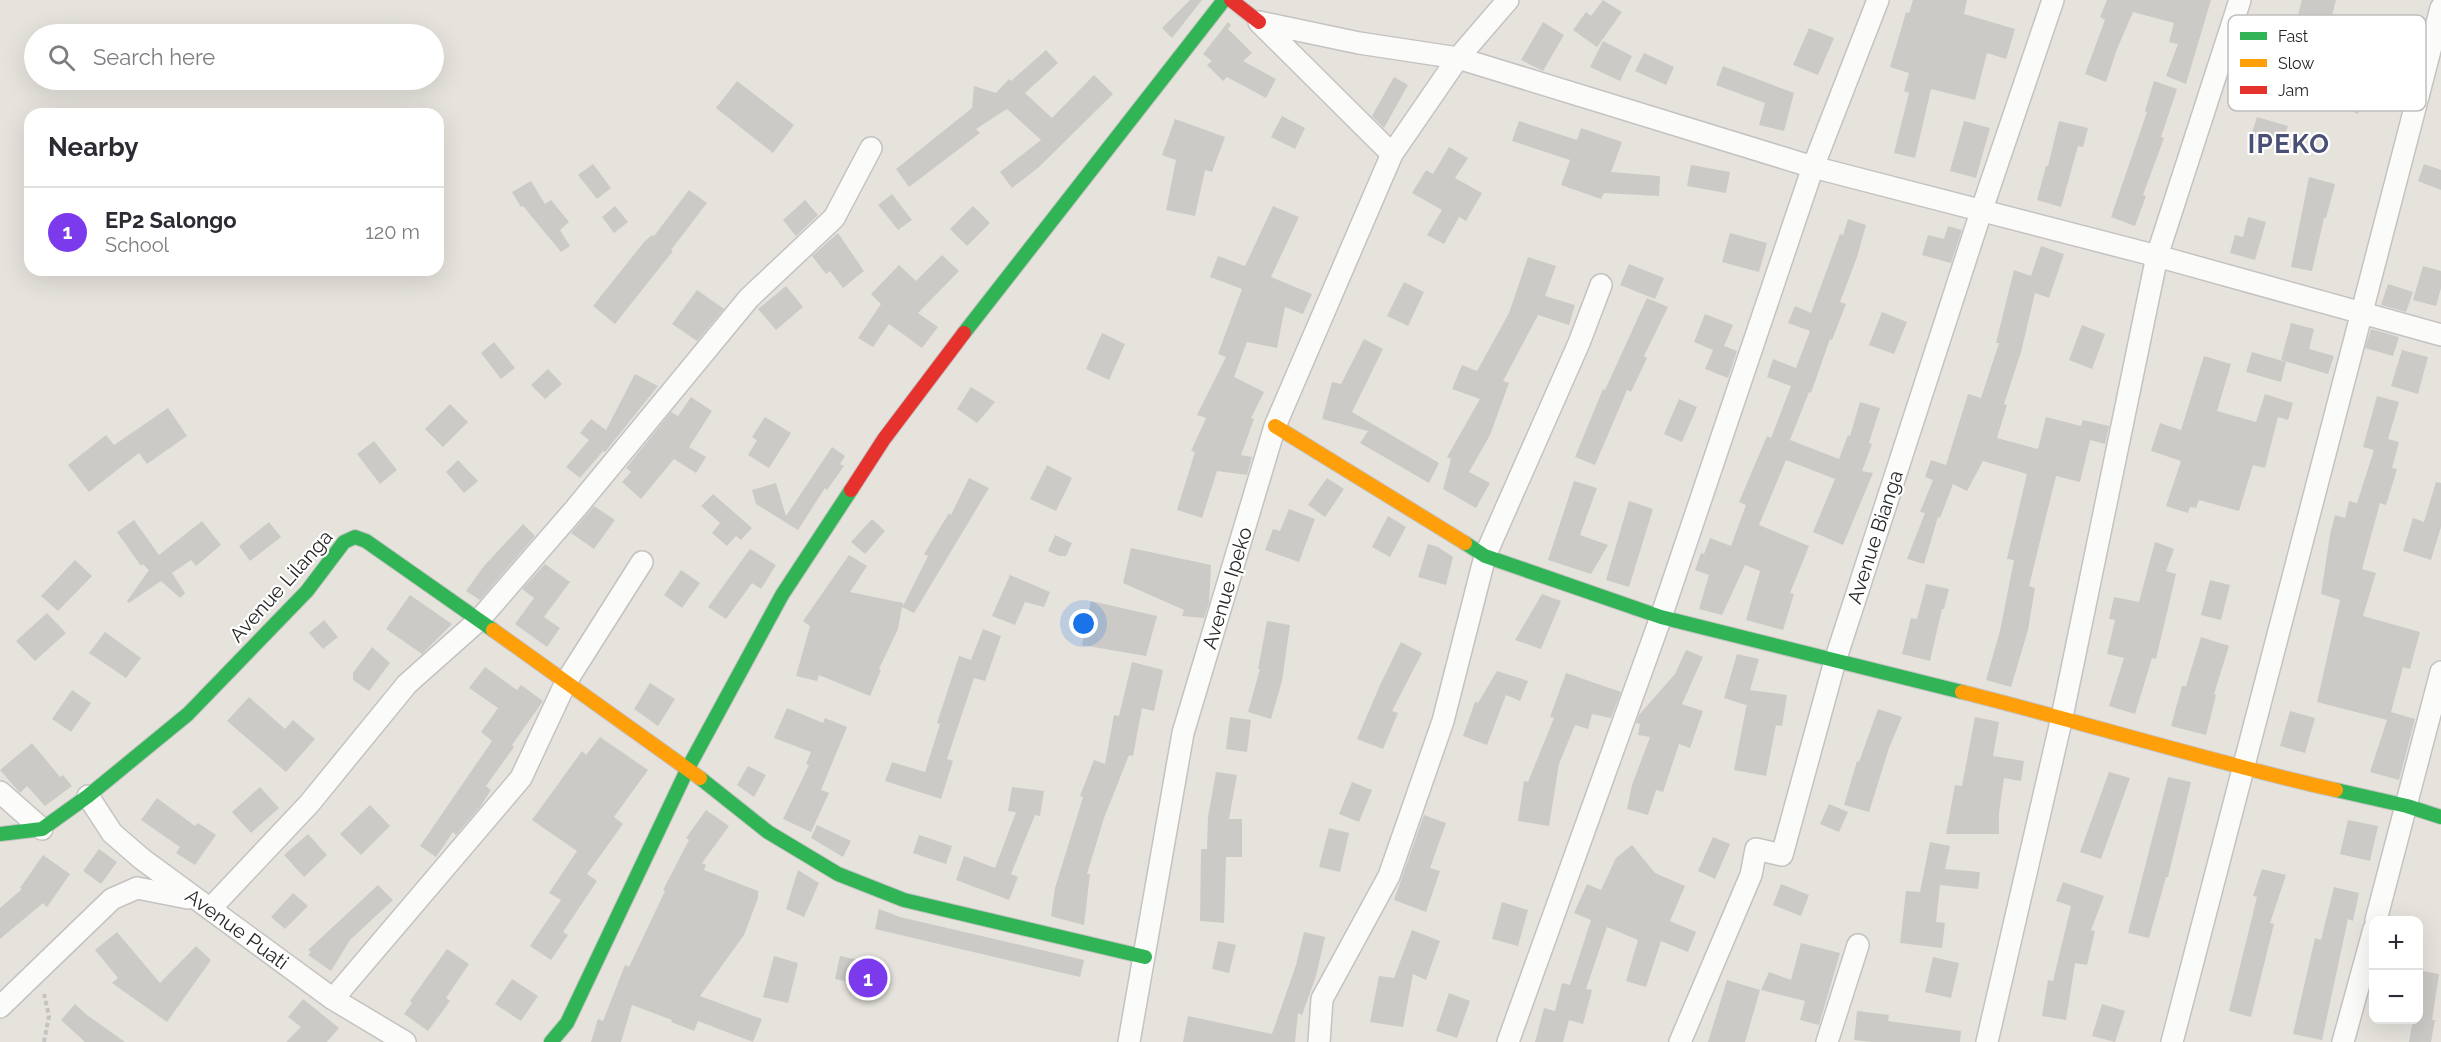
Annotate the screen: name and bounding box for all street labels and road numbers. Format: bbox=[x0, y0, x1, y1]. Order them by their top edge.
street label: Avenue Bianga bbox=[1842, 467, 1908, 607]
street label: Avenue Ipeko bbox=[1197, 524, 1257, 652]
street label: Avenue Lilanga bbox=[224, 525, 338, 647]
street label: Avenue Puati bbox=[181, 884, 293, 974]

